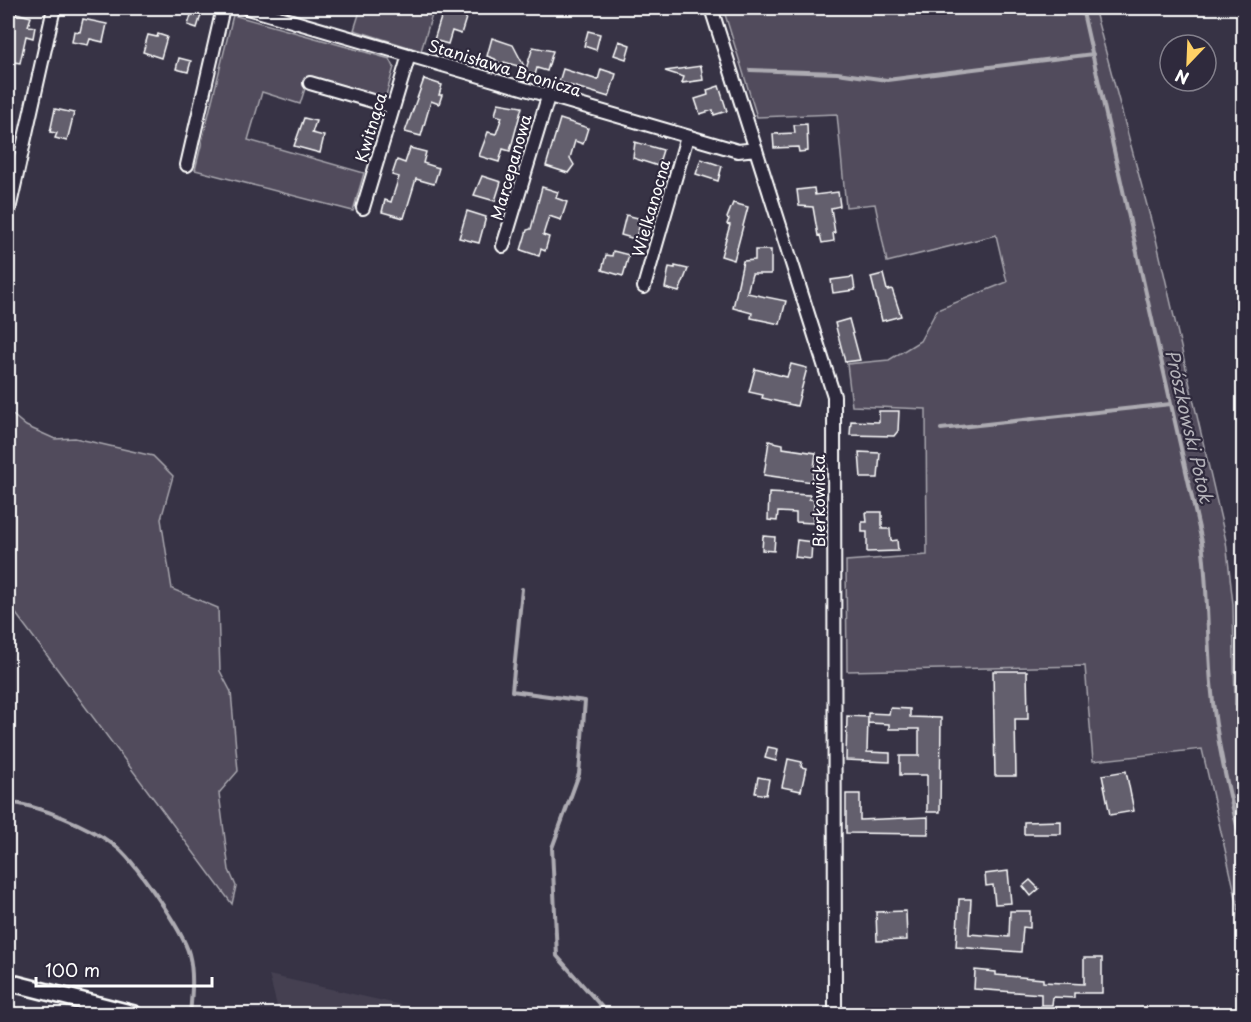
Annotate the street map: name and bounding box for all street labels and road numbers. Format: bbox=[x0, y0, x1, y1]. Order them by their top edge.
street label: Stanisława Bronicza bbox=[425, 32, 585, 102]
street label: Kwitnąca bbox=[348, 89, 392, 165]
street label: Marcepanowa bbox=[483, 111, 537, 223]
street label: Wielkanocna bbox=[625, 156, 675, 260]
street label: Bierkowicka bbox=[806, 455, 830, 547]

